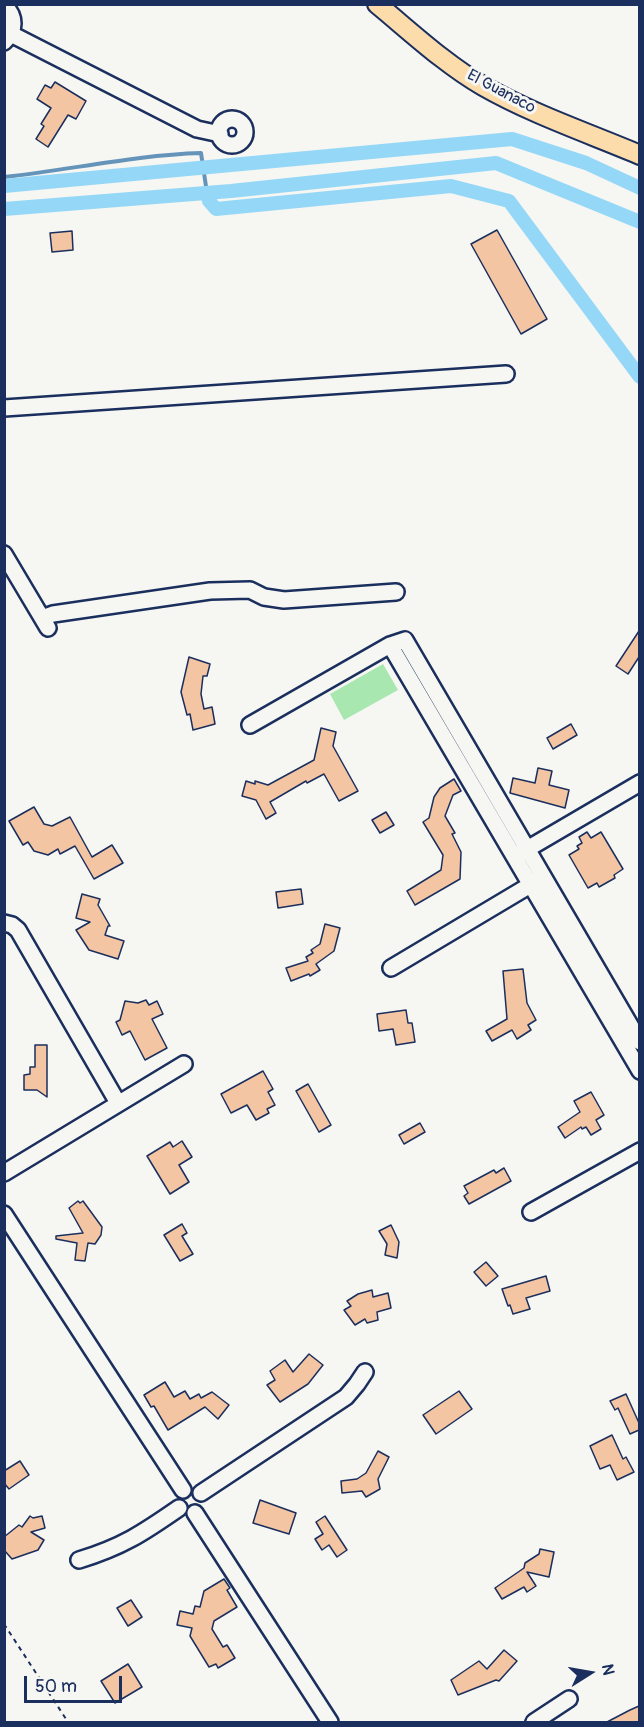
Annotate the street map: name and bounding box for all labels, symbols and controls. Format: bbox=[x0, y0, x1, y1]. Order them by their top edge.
street label: El Guanaco bbox=[464, 66, 538, 118]
north arrow bbox=[560, 1643, 620, 1703]
text: N bbox=[597, 1662, 619, 1677]
scale bar bbox=[27, 1664, 124, 1702]
text: 50 m bbox=[35, 1675, 77, 1698]

